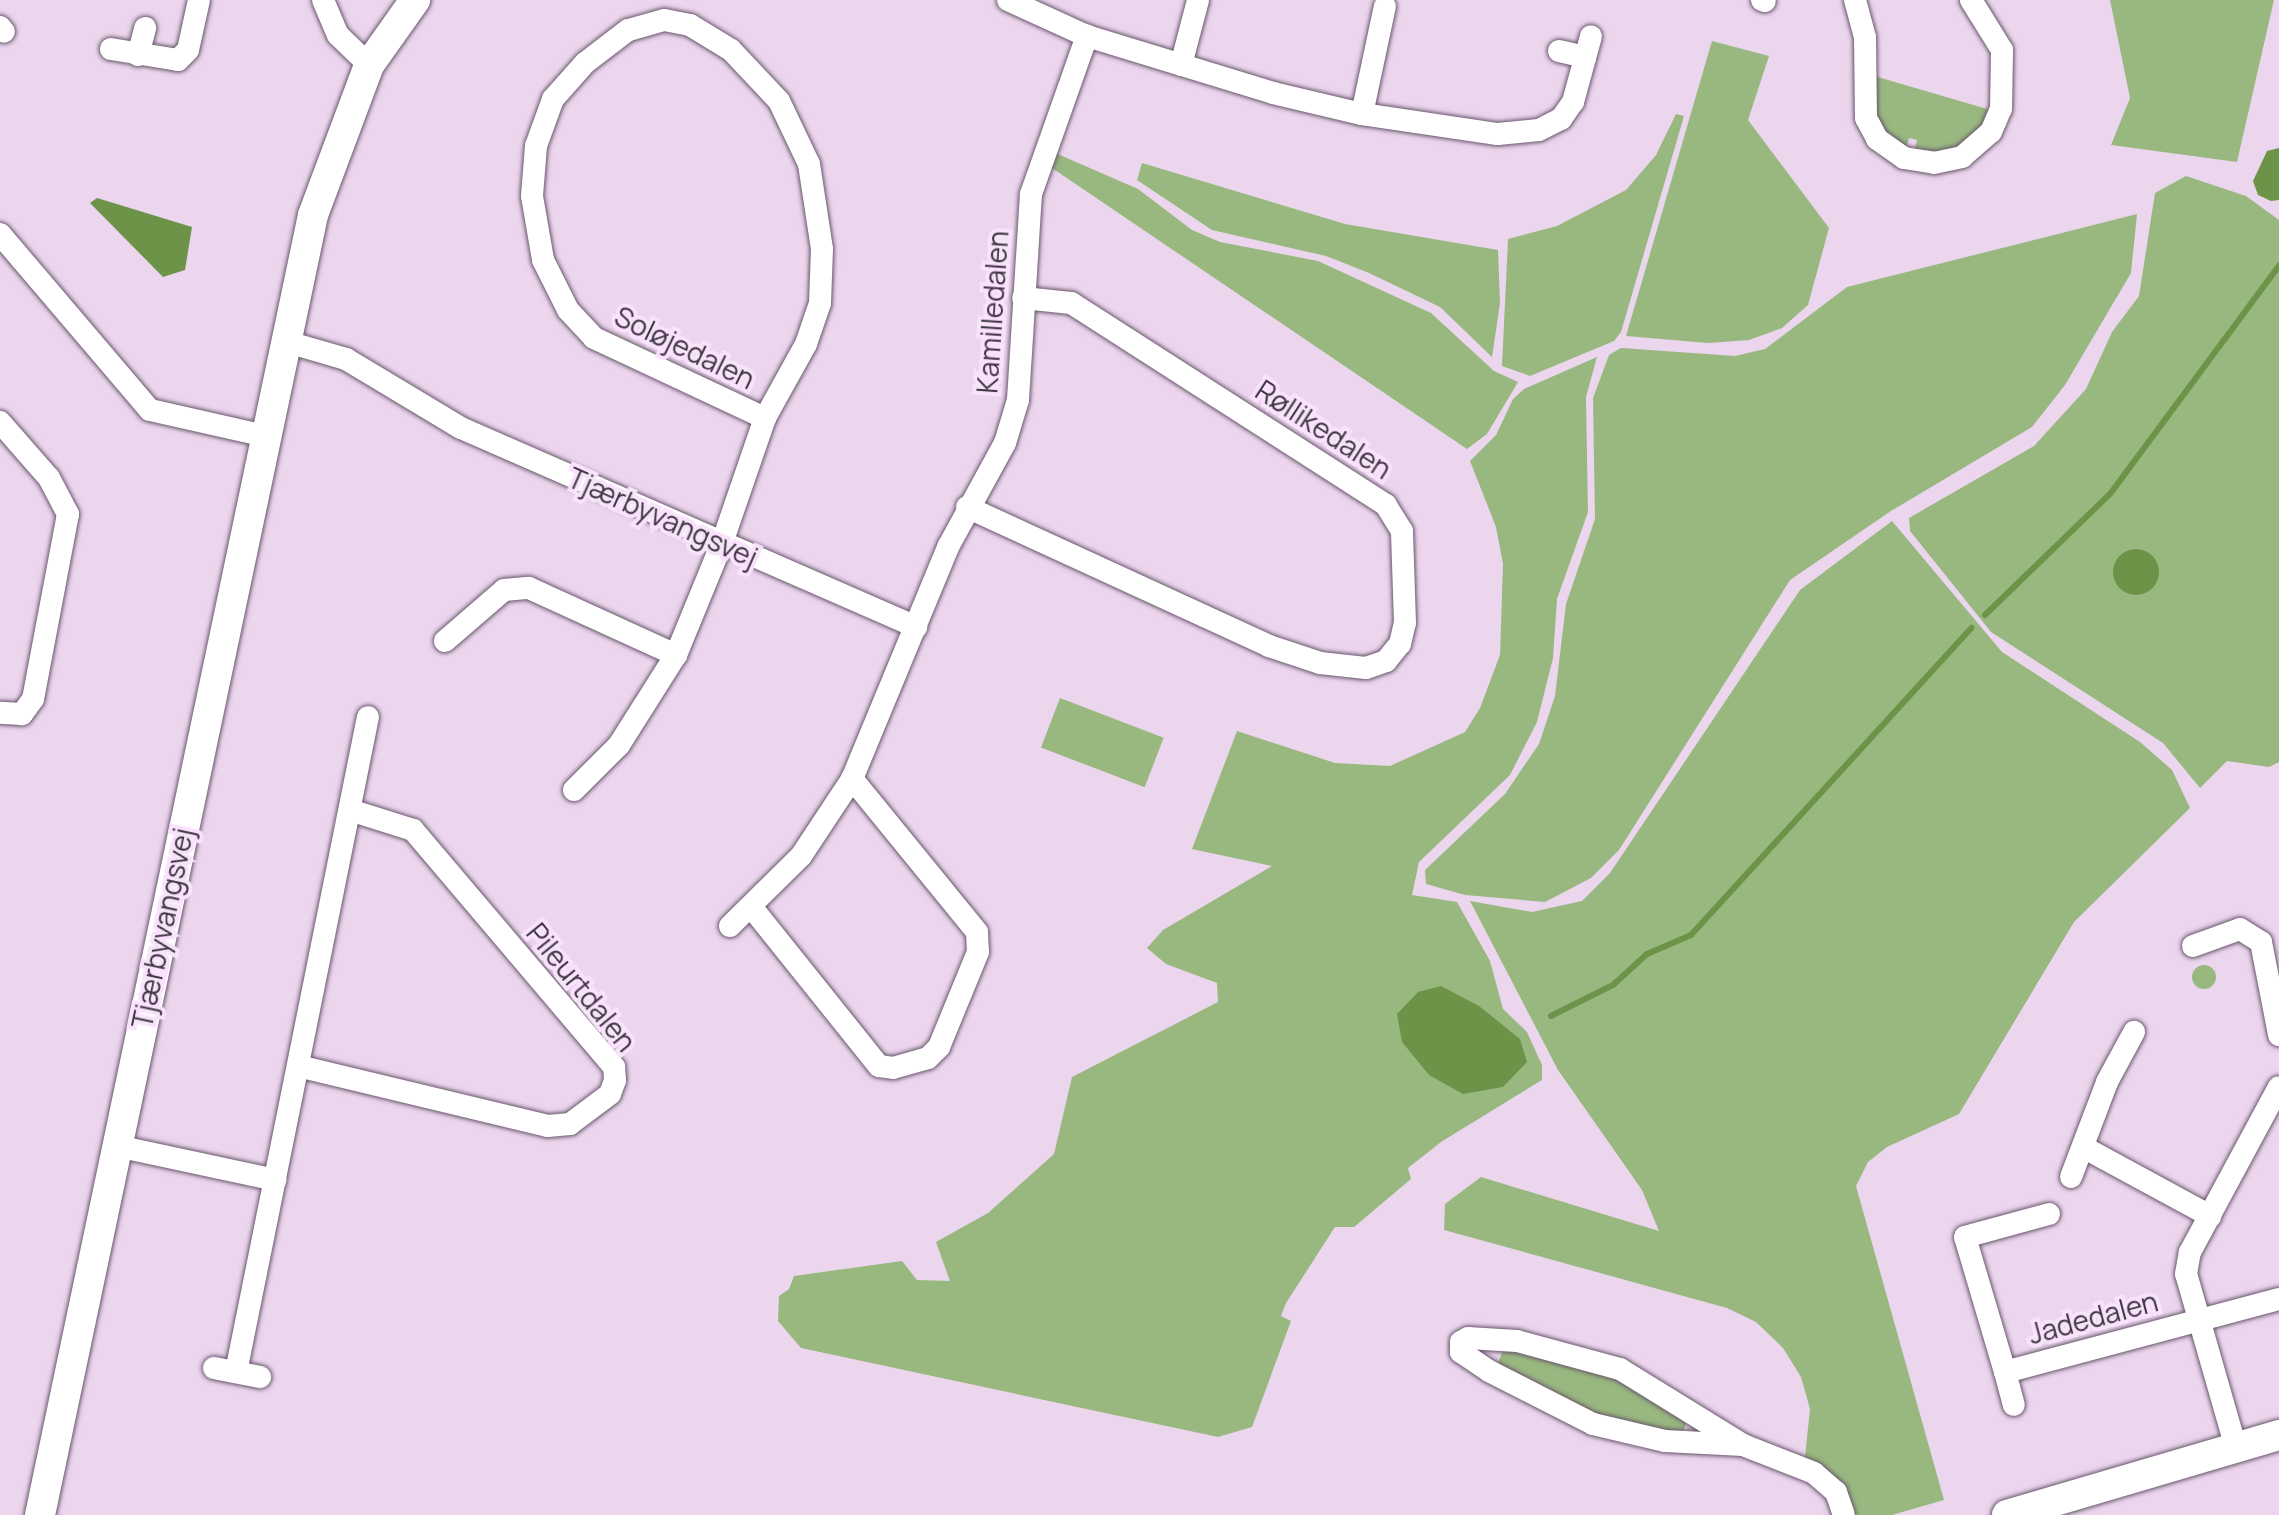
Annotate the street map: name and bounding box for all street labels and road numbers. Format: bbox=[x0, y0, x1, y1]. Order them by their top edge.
street label: Kamilledalen bbox=[970, 229, 1014, 395]
street label: Soløjedalen bbox=[610, 299, 760, 395]
street label: Røllikedalen bbox=[1250, 373, 1398, 485]
street label: Tjærbyvangsvej bbox=[563, 460, 763, 574]
street label: Tjærbyvangsvej bbox=[124, 825, 200, 1031]
street label: Pileurtdalen bbox=[520, 916, 644, 1058]
street label: Jadedalen bbox=[2025, 1284, 2161, 1350]

